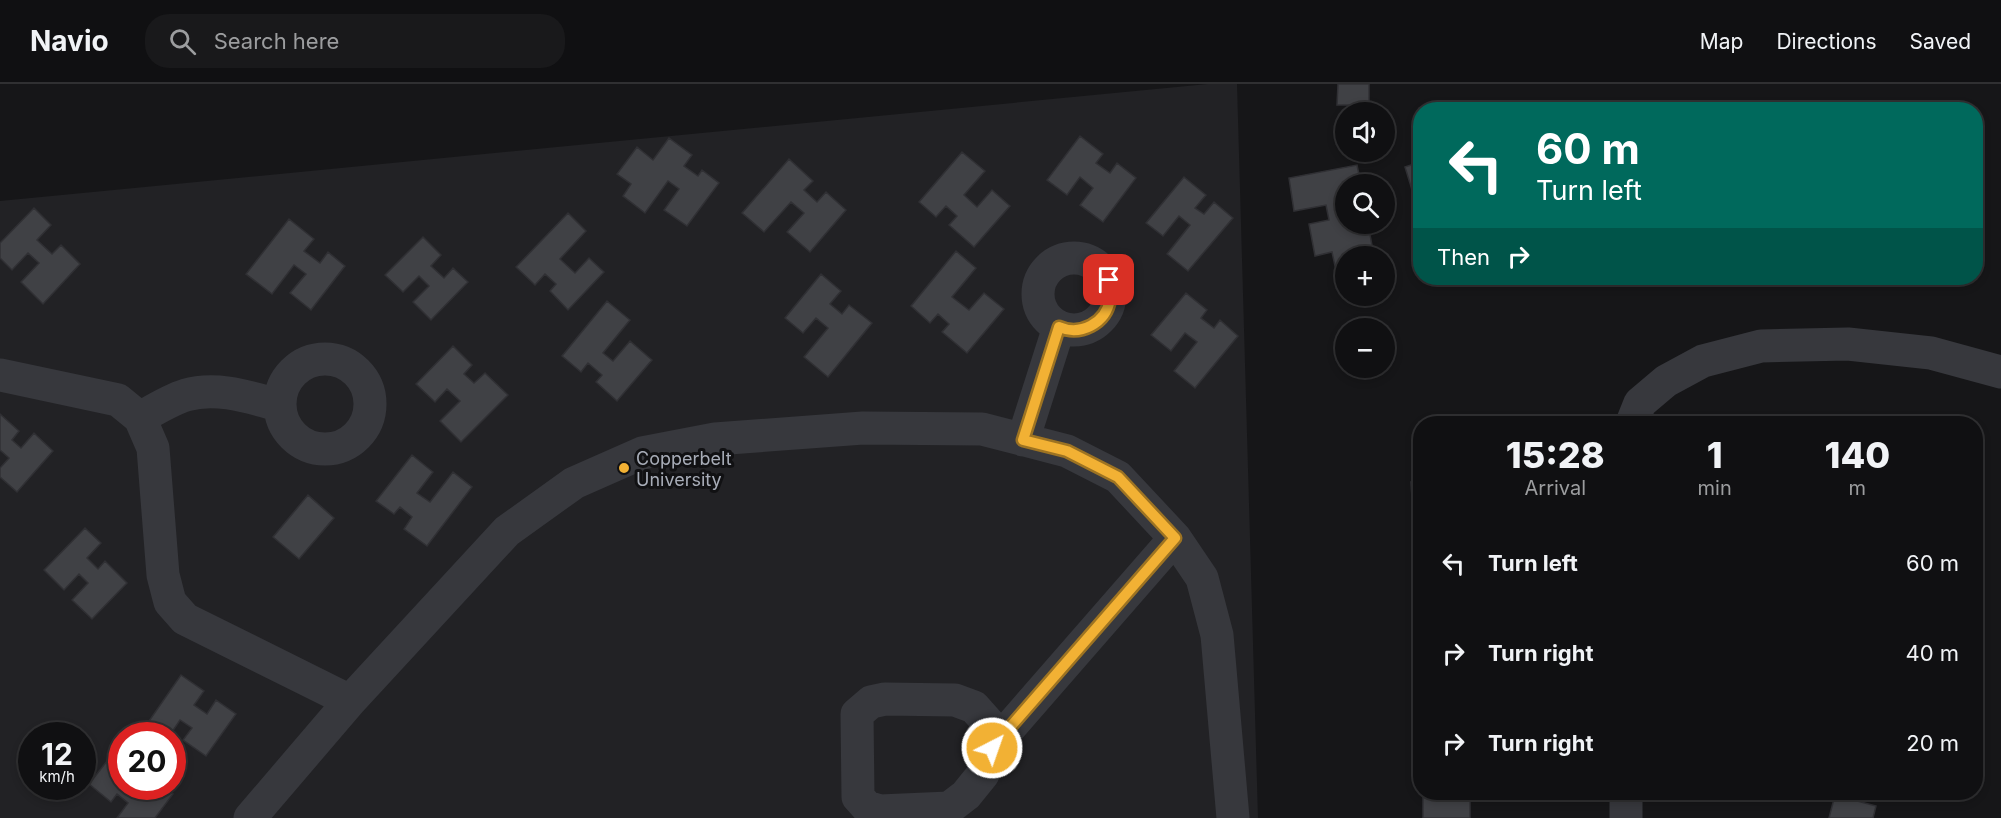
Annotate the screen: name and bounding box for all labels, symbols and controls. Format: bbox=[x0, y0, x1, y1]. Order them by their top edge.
search box bbox=[145, 14, 565, 68]
text: Navio bbox=[30, 24, 109, 58]
icon: search bbox=[166, 25, 199, 58]
text: Search here bbox=[214, 28, 339, 54]
text: Map bbox=[1700, 29, 1743, 54]
text: Directions bbox=[1776, 29, 1877, 54]
text: Saved bbox=[1910, 29, 1971, 54]
map controls bbox=[1335, 102, 1395, 378]
button: sound bbox=[1335, 102, 1395, 162]
text: 60 m bbox=[1536, 123, 1640, 174]
icon: left bbox=[1437, 126, 1515, 204]
button: search bbox=[1335, 174, 1395, 234]
text: Turn left bbox=[1536, 174, 1642, 207]
icon: right bbox=[1502, 240, 1535, 273]
text: Then bbox=[1437, 244, 1490, 270]
button: + bbox=[1335, 246, 1395, 306]
pin bbox=[1083, 254, 1134, 305]
icon: arrive bbox=[1092, 263, 1125, 296]
button: − bbox=[1335, 318, 1395, 378]
text: 15:28 bbox=[1506, 433, 1605, 477]
text: 1 bbox=[1707, 433, 1723, 477]
text: 140 bbox=[1825, 433, 1890, 477]
place label: Copperbelt University bbox=[636, 448, 732, 490]
marker: Copperbelt University bbox=[617, 461, 631, 475]
text: Arrival bbox=[1525, 476, 1586, 500]
text: min bbox=[1698, 476, 1732, 500]
text: m bbox=[1849, 476, 1866, 500]
icon: left bbox=[1437, 547, 1470, 580]
text: Turn left bbox=[1488, 550, 1578, 576]
text: 60 m bbox=[1906, 550, 1959, 576]
icon: right bbox=[1437, 637, 1470, 670]
text: Turn right bbox=[1488, 640, 1594, 666]
text: 40 m bbox=[1905, 640, 1959, 666]
position arrow bbox=[960, 716, 1024, 780]
speed limit sign: 20 bbox=[108, 722, 186, 800]
icon: right bbox=[1437, 727, 1470, 760]
text: Turn right bbox=[1488, 730, 1594, 756]
text: 20 m bbox=[1906, 730, 1959, 756]
text: 12 bbox=[41, 736, 73, 772]
text: km/h bbox=[39, 767, 75, 786]

